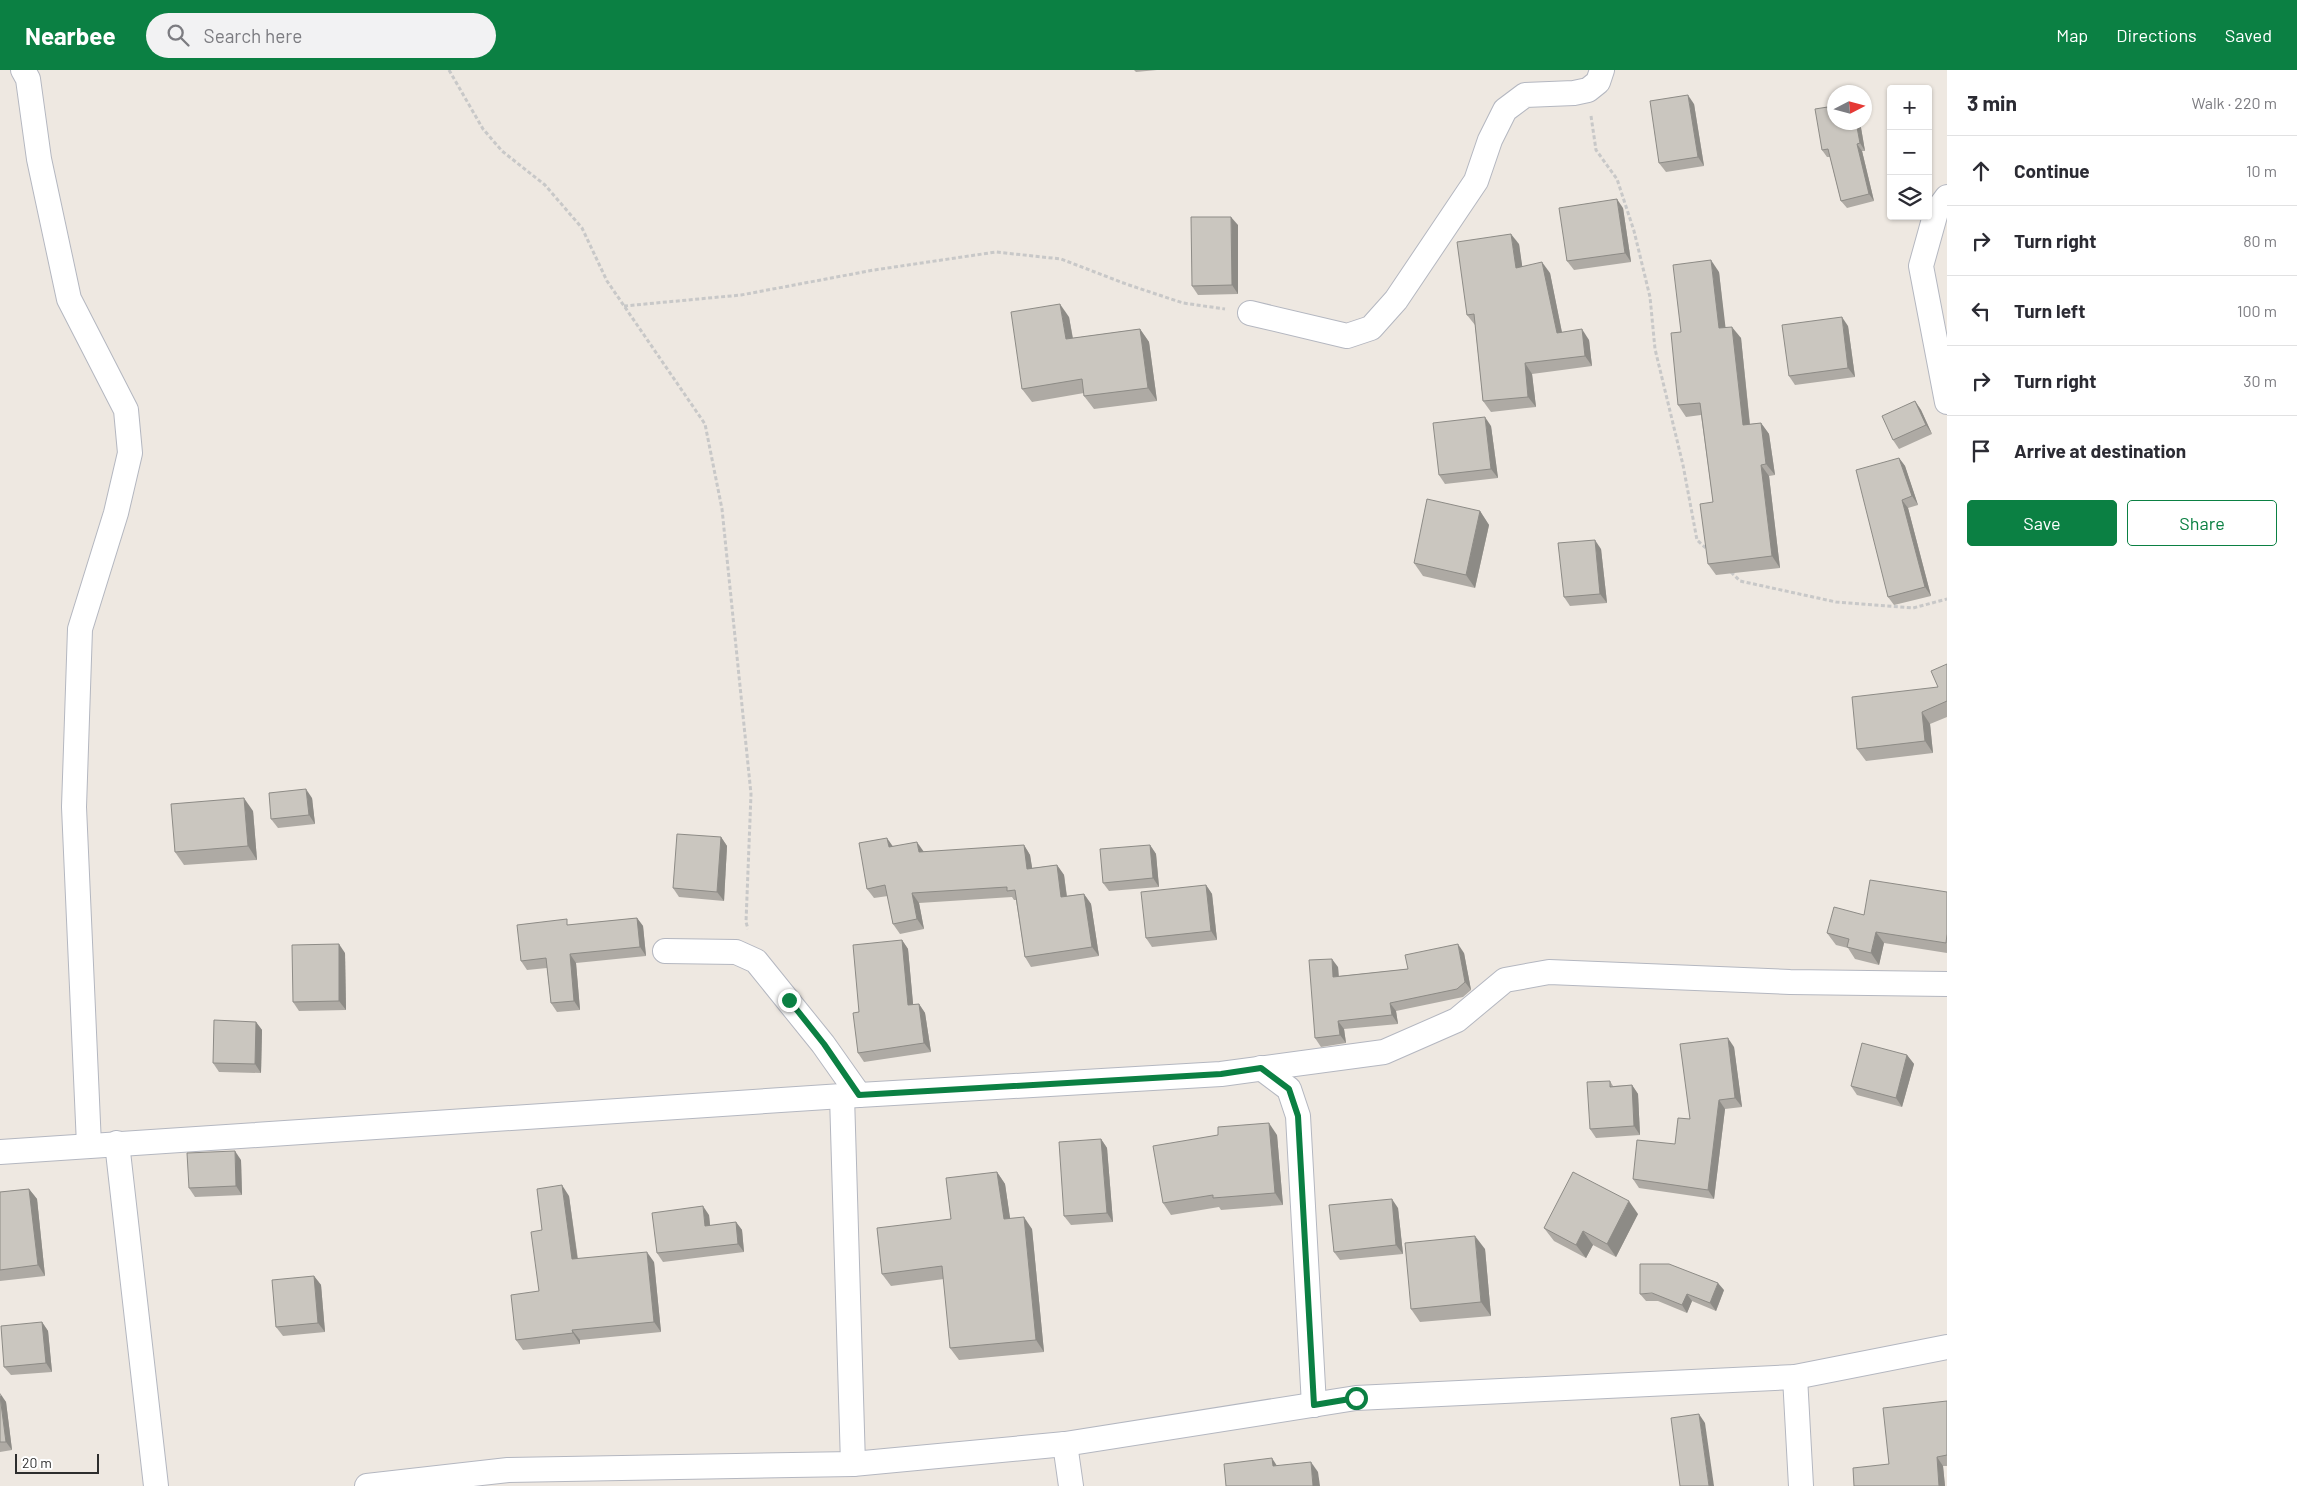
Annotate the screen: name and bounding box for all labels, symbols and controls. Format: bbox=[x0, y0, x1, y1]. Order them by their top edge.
search box bbox=[146, 13, 496, 58]
text: Nearbee bbox=[25, 21, 116, 50]
icon: search bbox=[164, 21, 192, 49]
text: Search here bbox=[204, 24, 302, 47]
text: Map bbox=[2056, 24, 2088, 46]
text: Directions bbox=[2116, 24, 2197, 46]
text: Saved bbox=[2225, 24, 2272, 46]
north arrow bbox=[1827, 85, 1872, 130]
map controls bbox=[1887, 85, 1932, 220]
button: + bbox=[1887, 85, 1932, 130]
text: 3 min bbox=[1967, 90, 2017, 115]
text: Walk · 220 m bbox=[2191, 93, 2277, 112]
button: − bbox=[1887, 130, 1932, 175]
icon: ahead bbox=[1967, 157, 1995, 185]
text: Continue bbox=[2014, 159, 2090, 182]
text: 10 m bbox=[2246, 161, 2277, 180]
button: layers bbox=[1887, 175, 1932, 220]
icon: right bbox=[1967, 227, 1995, 255]
text: Turn right bbox=[2014, 229, 2096, 252]
text: 80 m bbox=[2243, 231, 2277, 250]
icon: left bbox=[1967, 297, 1995, 325]
text: Turn left bbox=[2014, 299, 2085, 322]
text: 100 m bbox=[2237, 301, 2277, 320]
icon: right bbox=[1967, 367, 1995, 395]
text: Turn right bbox=[2014, 369, 2096, 392]
text: 30 m bbox=[2243, 371, 2277, 390]
icon: arrive bbox=[1967, 437, 1995, 465]
text: Arrive at destination bbox=[2014, 439, 2186, 462]
button: Save bbox=[1967, 500, 2117, 546]
button: Share bbox=[2127, 500, 2277, 546]
route end bbox=[778, 989, 801, 1012]
route start bbox=[1345, 1387, 1368, 1410]
scale bar bbox=[15, 1451, 99, 1474]
text: 20 m bbox=[22, 1454, 52, 1471]

